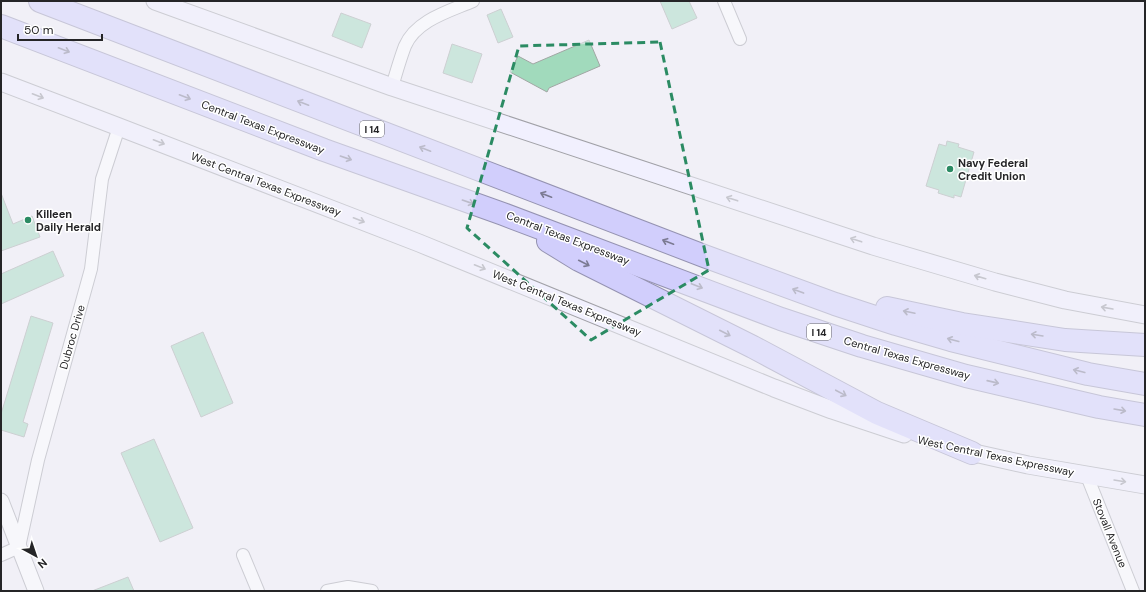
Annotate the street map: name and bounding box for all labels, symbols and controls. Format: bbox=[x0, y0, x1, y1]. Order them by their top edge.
scale bar bbox=[18, 16, 102, 42]
text: 50 m bbox=[24, 22, 53, 38]
one-way arrow bbox=[57, 47, 69, 55]
one-way arrow bbox=[31, 93, 43, 101]
one-way arrow bbox=[178, 94, 190, 101]
street label: Central Texas Expressway bbox=[199, 97, 327, 157]
one-way arrow bbox=[298, 99, 310, 107]
road number: I 14 bbox=[360, 121, 384, 137]
one-way arrow bbox=[153, 139, 165, 147]
one-way arrow bbox=[419, 144, 431, 152]
street label: West Central Texas Expressway bbox=[189, 149, 343, 219]
one-way arrow bbox=[339, 155, 351, 163]
place label: Navy Federal Credit Union bbox=[958, 156, 1028, 183]
marker: Navy Federal Credit Union bbox=[945, 164, 955, 174]
one-way arrow bbox=[541, 191, 553, 199]
one-way arrow bbox=[727, 195, 739, 203]
one-way arrow bbox=[462, 198, 474, 206]
place label: Killeen Daily Herald bbox=[36, 207, 101, 234]
street label: Central Texas Expressway bbox=[504, 208, 632, 268]
marker: Killeen Daily Herald bbox=[23, 215, 33, 225]
one-way arrow bbox=[352, 216, 364, 224]
one-way arrow bbox=[849, 236, 862, 243]
one-way arrow bbox=[662, 238, 674, 246]
one-way arrow bbox=[578, 259, 590, 267]
one-way arrow bbox=[473, 264, 485, 272]
street label: West Central Texas Expressway bbox=[490, 267, 644, 339]
one-way arrow bbox=[974, 273, 987, 280]
one-way arrow bbox=[690, 283, 702, 291]
one-way arrow bbox=[793, 286, 805, 294]
street label: Dubroc Drive bbox=[56, 303, 88, 371]
one-way arrow bbox=[1101, 303, 1114, 311]
one-way arrow bbox=[903, 308, 916, 316]
road number: I 14 bbox=[807, 324, 831, 340]
one-way arrow bbox=[719, 330, 731, 338]
one-way arrow bbox=[1030, 331, 1043, 339]
street label: Central Texas Expressway bbox=[842, 333, 972, 383]
one-way arrow bbox=[947, 336, 960, 344]
one-way arrow bbox=[1073, 367, 1086, 375]
one-way arrow bbox=[986, 379, 999, 386]
one-way arrow bbox=[835, 390, 847, 398]
one-way arrow bbox=[1113, 406, 1126, 414]
street label: West Central Texas Expressway bbox=[916, 433, 1076, 479]
one-way arrow bbox=[1113, 477, 1126, 485]
street label: Stovall Avenue bbox=[1090, 496, 1130, 570]
north arrow bbox=[16, 536, 56, 576]
text: N bbox=[35, 556, 50, 572]

